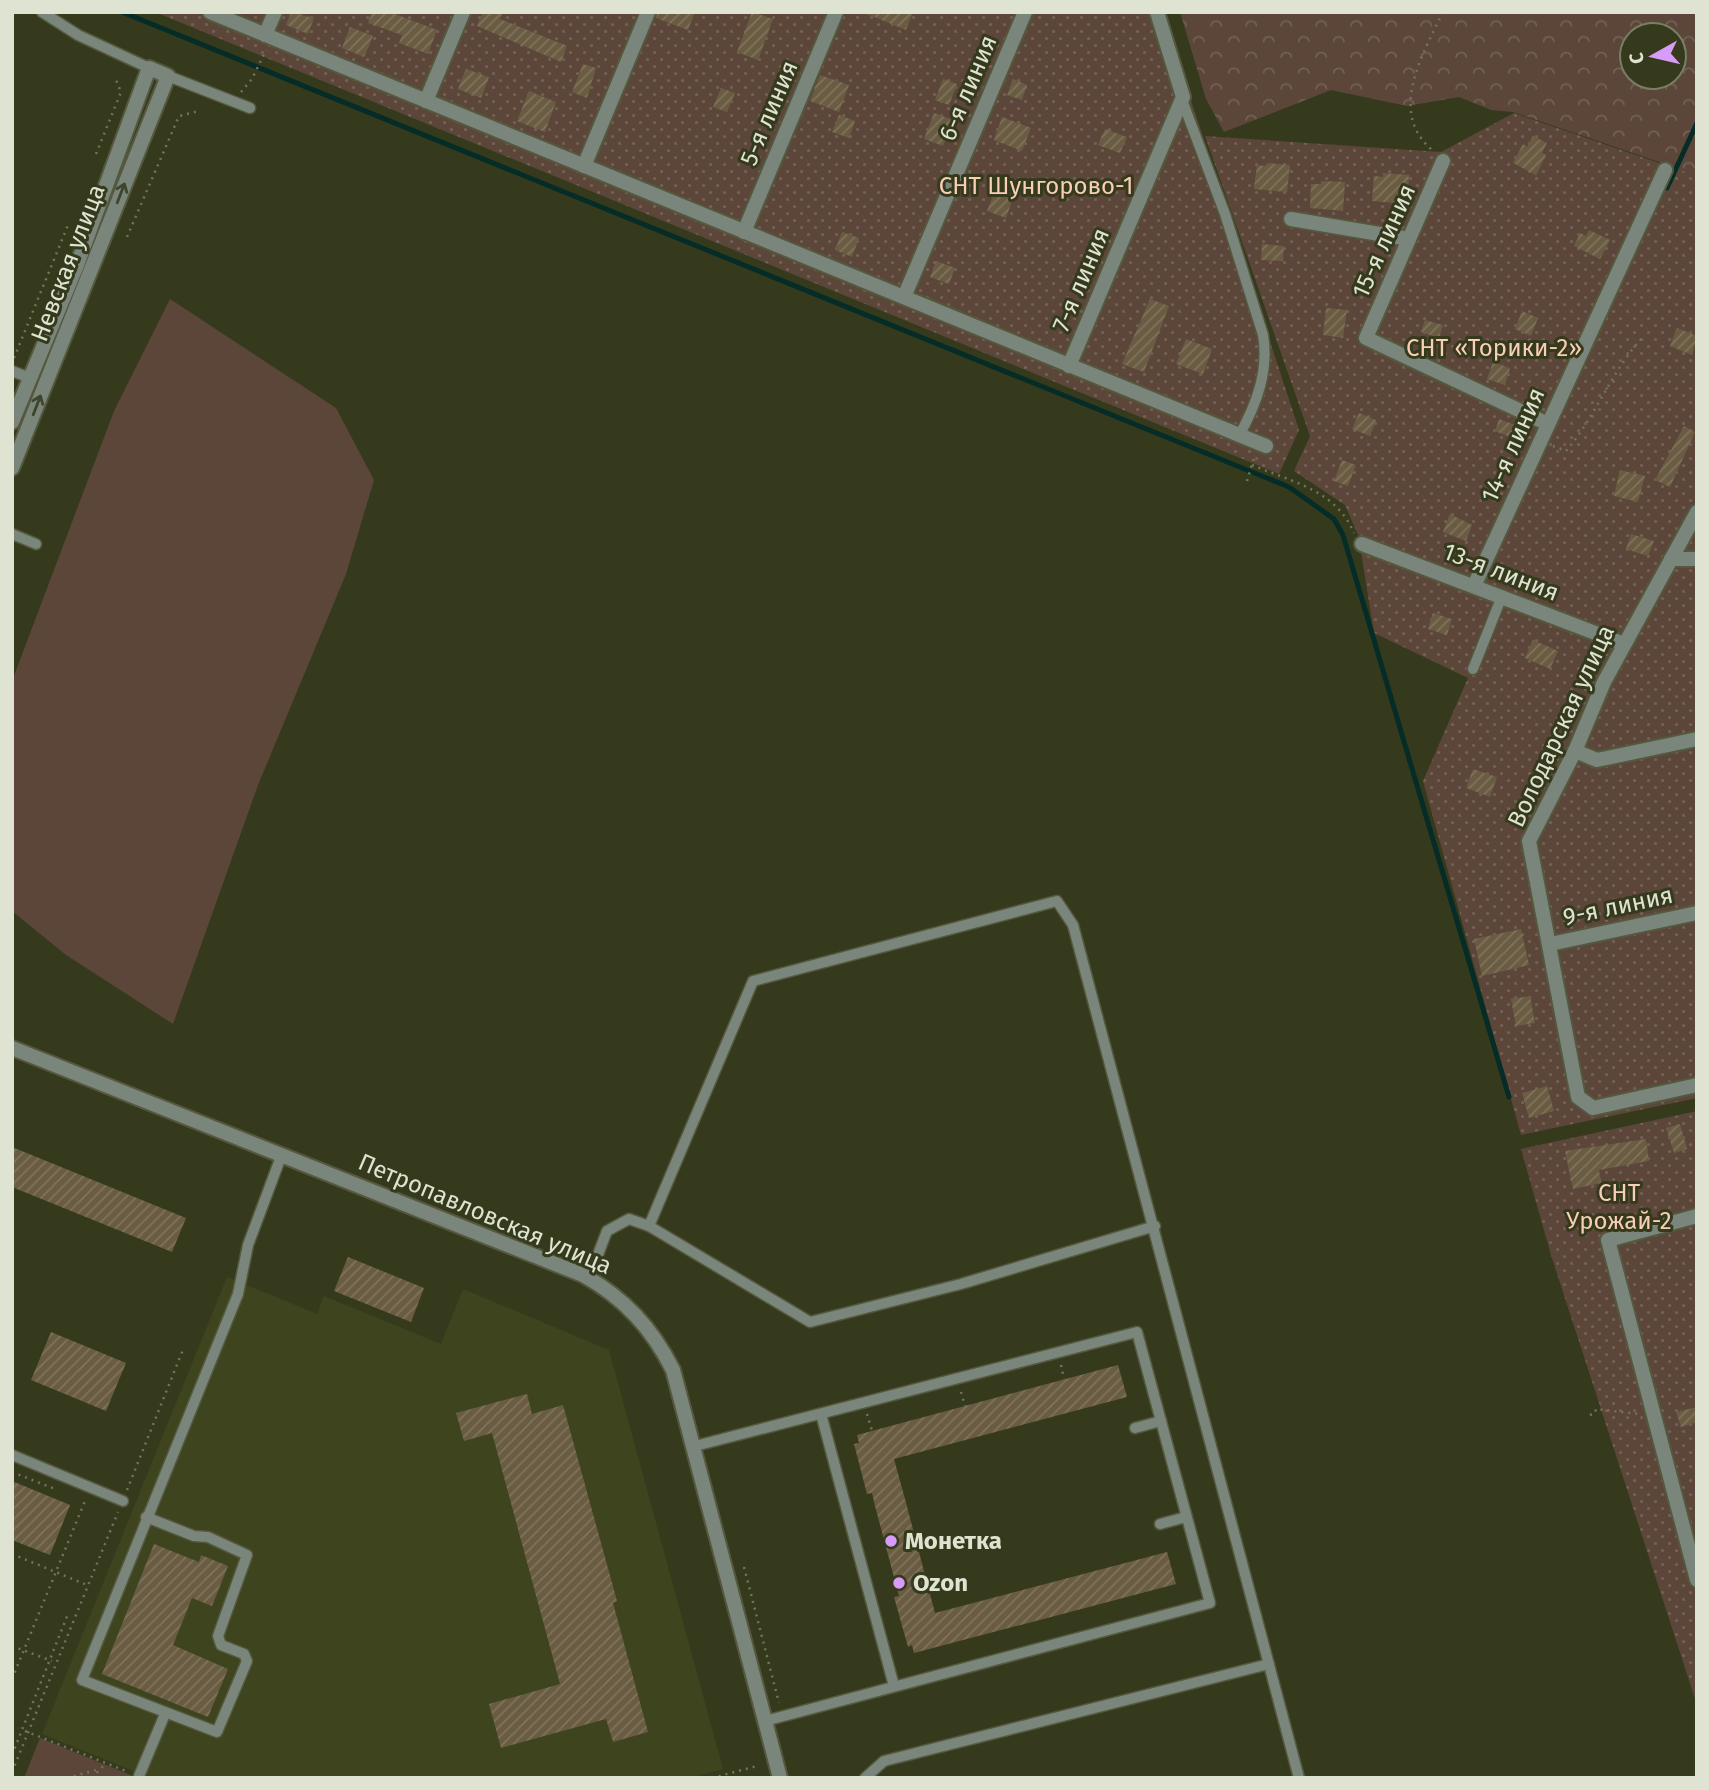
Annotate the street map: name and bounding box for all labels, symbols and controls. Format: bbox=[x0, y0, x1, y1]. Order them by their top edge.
north arrow bbox=[1618, 21, 1688, 91]
street label: 6-я линия bbox=[933, 31, 1003, 145]
text: С bbox=[1625, 51, 1649, 65]
street label: 5-я линия bbox=[734, 56, 804, 170]
park label: СНТ Шунгорово-1 bbox=[939, 172, 1133, 200]
street label: 15-я линия bbox=[1347, 180, 1421, 302]
street label: Невская улица bbox=[25, 181, 111, 345]
one-way arrow bbox=[115, 183, 128, 204]
street label: 7-я линия bbox=[1047, 224, 1115, 336]
park label: СНТ «Торики-2» bbox=[1406, 334, 1582, 362]
street label: 14-я линия bbox=[1475, 384, 1551, 506]
one-way arrow bbox=[32, 394, 45, 416]
street label: 13-я линия bbox=[1439, 537, 1563, 607]
street label: Володарская улица bbox=[1502, 621, 1620, 831]
street label: 9-я линия bbox=[1561, 881, 1675, 931]
street label: Петропавловская улица bbox=[354, 1148, 616, 1280]
park label: СНТ Урожай-2 bbox=[1566, 1179, 1672, 1235]
place label: Монетка bbox=[905, 1527, 1002, 1555]
marker: Монетка bbox=[883, 1533, 899, 1549]
place label: Ozon bbox=[913, 1569, 968, 1597]
marker: Ozon bbox=[891, 1575, 907, 1591]

